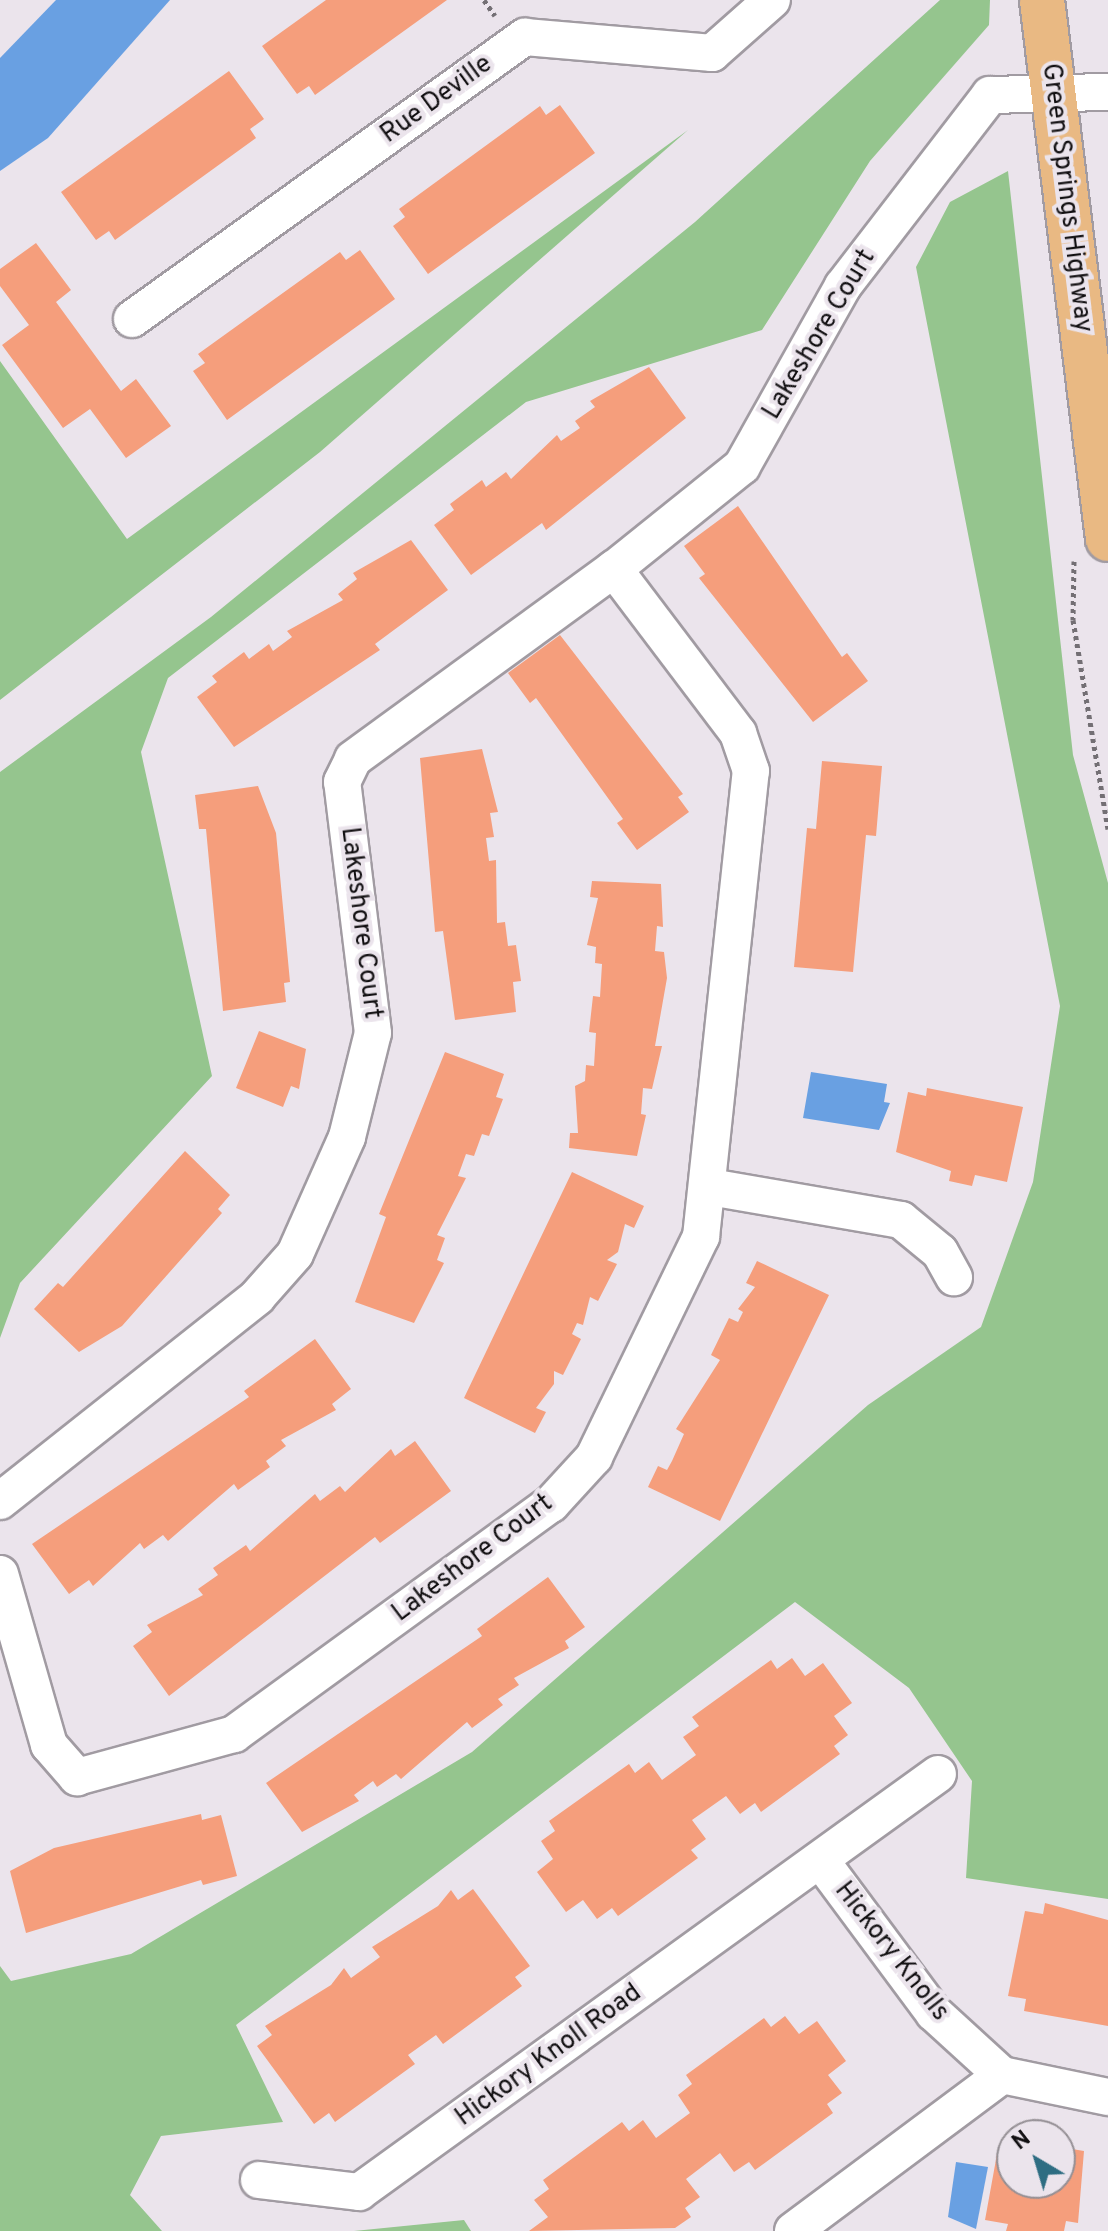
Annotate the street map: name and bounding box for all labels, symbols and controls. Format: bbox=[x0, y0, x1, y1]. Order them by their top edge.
street label: Rue Deville bbox=[375, 49, 499, 151]
street label: Green Springs Highway bbox=[1034, 62, 1098, 334]
street label: Lakeshore Court bbox=[757, 244, 883, 426]
street label: Lakeshore Court bbox=[333, 825, 387, 1021]
street label: Lakeshore Court bbox=[387, 1489, 559, 1629]
street label: Hickory Knolls bbox=[827, 1876, 955, 2028]
street label: Hickory Knoll Road bbox=[450, 1978, 648, 2134]
north arrow bbox=[996, 2119, 1076, 2199]
text: N bbox=[1008, 2126, 1037, 2157]

